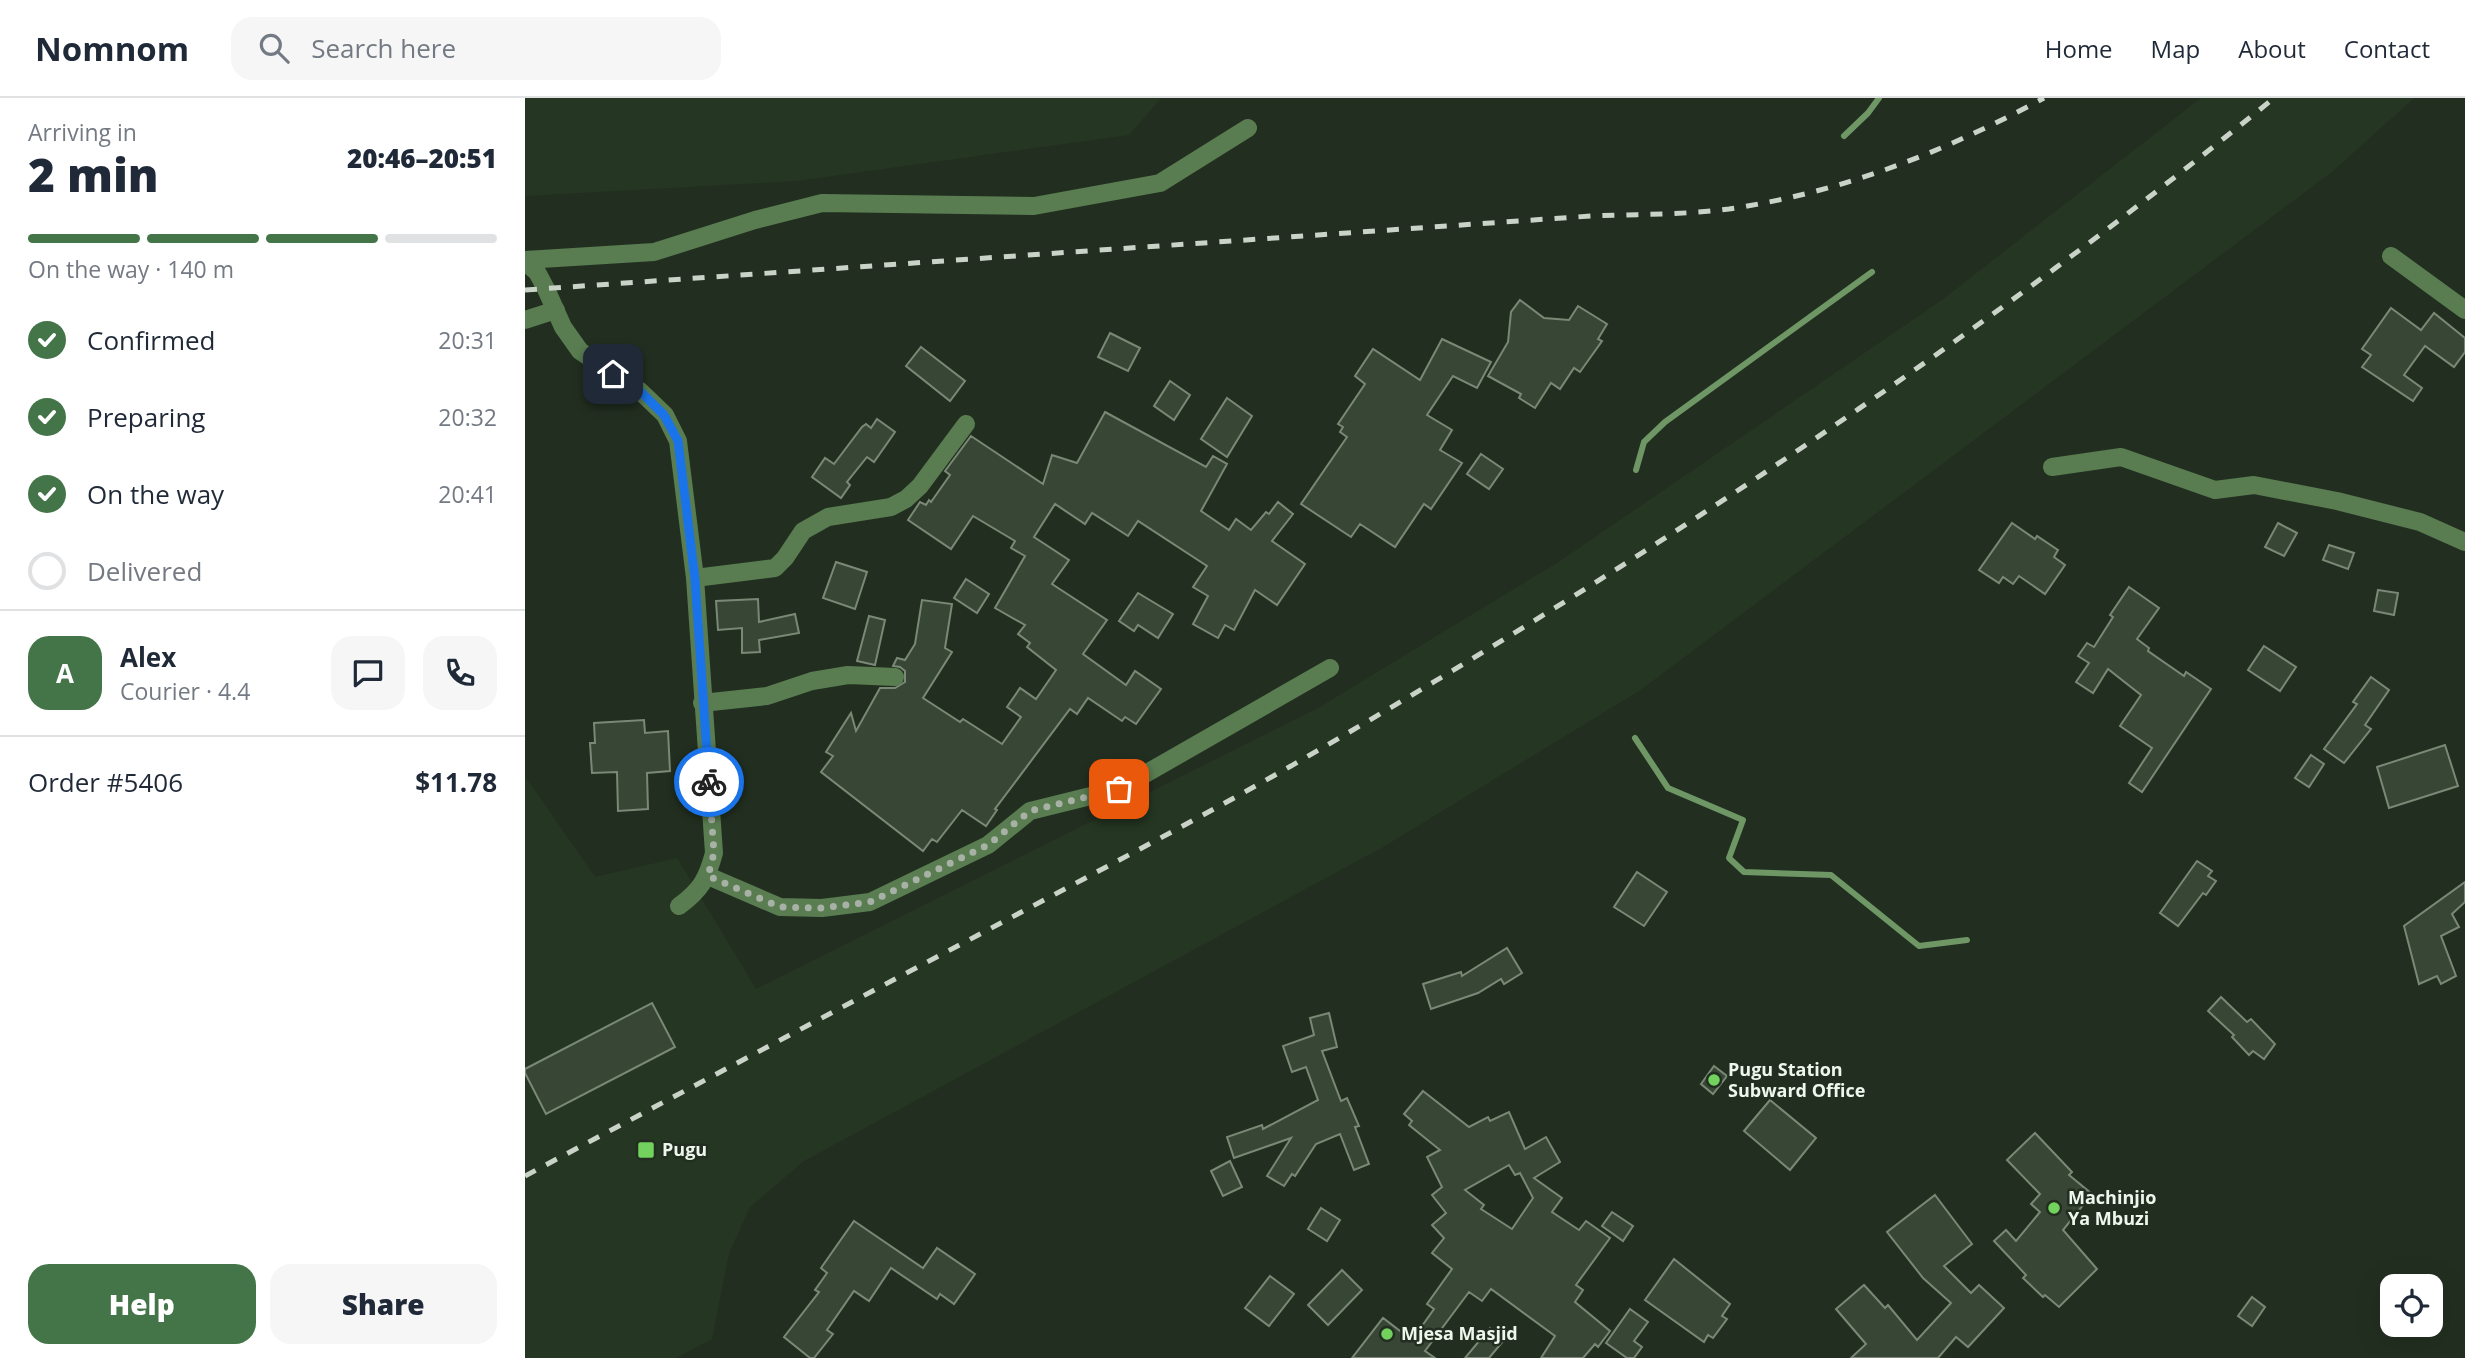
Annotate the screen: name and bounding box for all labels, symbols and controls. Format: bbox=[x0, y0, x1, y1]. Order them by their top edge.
search box bbox=[231, 17, 721, 80]
text: Nomnom bbox=[35, 26, 189, 71]
icon: search bbox=[255, 29, 293, 67]
text: Search here bbox=[311, 30, 456, 66]
text: Home bbox=[2045, 32, 2113, 65]
text: Map bbox=[2151, 32, 2200, 65]
text: About bbox=[2238, 32, 2306, 65]
text: Contact bbox=[2344, 32, 2430, 65]
text: Arriving in bbox=[28, 116, 137, 148]
text: 20:46–20:51 bbox=[347, 140, 497, 176]
text: 2 min bbox=[28, 143, 159, 205]
text: On the way · 140 m bbox=[28, 253, 234, 285]
icon: check bbox=[28, 321, 66, 359]
text: Confirmed bbox=[87, 322, 215, 358]
text: 20:31 bbox=[438, 324, 497, 356]
pin bbox=[583, 344, 643, 404]
icon: home bbox=[594, 355, 632, 393]
icon: check bbox=[28, 398, 66, 436]
text: Preparing bbox=[87, 399, 205, 435]
text: 20:32 bbox=[438, 401, 497, 433]
icon: check bbox=[28, 475, 66, 513]
text: On the way bbox=[87, 476, 224, 512]
text: 20:41 bbox=[438, 478, 497, 510]
text: Delivered bbox=[87, 553, 202, 589]
button: chat bbox=[331, 636, 405, 710]
button: phone bbox=[423, 636, 497, 710]
text: Alex bbox=[120, 639, 176, 675]
text: A bbox=[56, 655, 74, 691]
text: Courier · 4.4 bbox=[120, 675, 250, 707]
courier bbox=[674, 747, 744, 817]
pin bbox=[1089, 759, 1149, 819]
icon: bike bbox=[690, 763, 728, 801]
text: Order #5406 bbox=[28, 764, 183, 800]
text: $11.78 bbox=[415, 764, 497, 800]
icon: bag bbox=[1100, 770, 1138, 808]
place label: Pugu Station Subward Office bbox=[1728, 1057, 1865, 1102]
marker: Pugu Station Subward Office bbox=[1706, 1072, 1722, 1088]
place label: Pugu bbox=[662, 1137, 707, 1161]
marker: Pugu bbox=[636, 1140, 656, 1160]
place label: Machinjio Ya Mbuzi bbox=[2068, 1185, 2156, 1230]
marker: Machinjio Ya Mbuzi bbox=[2046, 1200, 2062, 1216]
button: Help bbox=[28, 1264, 256, 1344]
button: Share bbox=[270, 1264, 497, 1344]
map controls bbox=[2380, 1274, 2443, 1337]
button: locate bbox=[2380, 1274, 2443, 1337]
place label: Mjesa Masjid bbox=[1401, 1321, 1518, 1345]
marker: Mjesa Masjid bbox=[1379, 1326, 1395, 1342]

